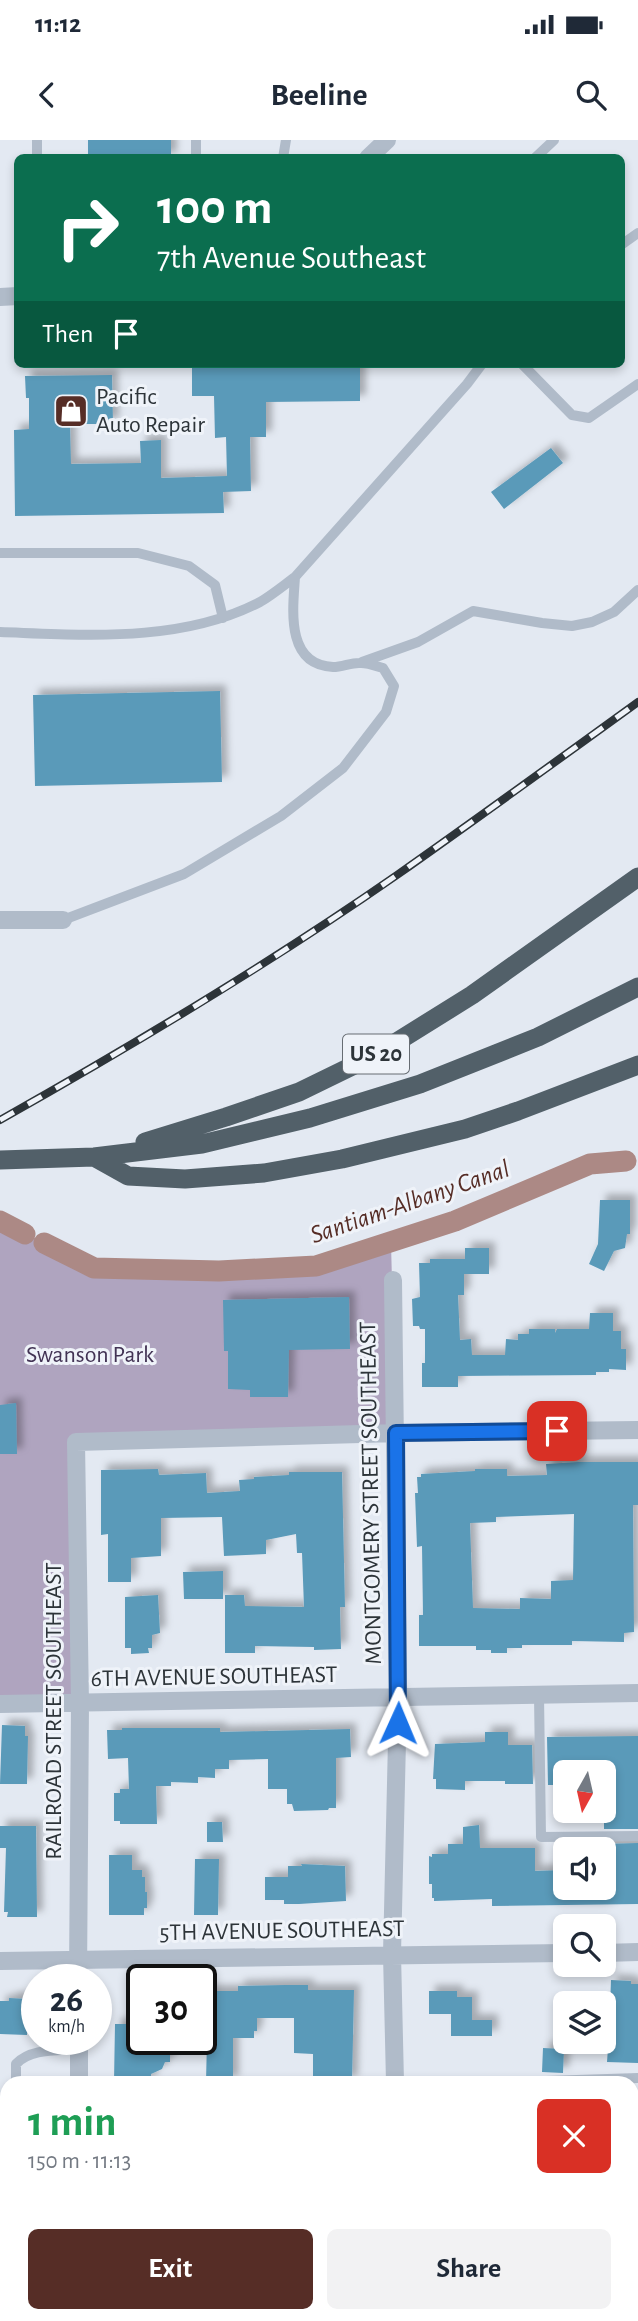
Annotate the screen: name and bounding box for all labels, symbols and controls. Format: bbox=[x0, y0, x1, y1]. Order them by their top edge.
text: 11:12 bbox=[35, 11, 81, 37]
icon: back bbox=[28, 76, 66, 114]
icon: search bbox=[572, 76, 610, 114]
text: Beeline bbox=[270, 79, 368, 111]
icon: right bbox=[42, 182, 133, 273]
text: 100 m bbox=[157, 184, 273, 233]
text: 7th Avenue Southeast bbox=[157, 242, 426, 274]
icon: arrive bbox=[107, 315, 145, 353]
text: Then bbox=[42, 321, 93, 347]
place label: Pacific Auto Repair bbox=[96, 385, 205, 437]
shop icon: Pacific Auto Repair bbox=[52, 392, 90, 430]
road number: US 20 bbox=[343, 1034, 409, 1074]
water label: Santiam-Albany Canal bbox=[307, 1156, 513, 1248]
street label: MONTGOMERY STREET SOUTHEAST bbox=[356, 1321, 386, 1665]
park label: Swanson Park bbox=[26, 1343, 154, 1367]
pin bbox=[527, 1401, 587, 1461]
icon: arrive bbox=[538, 1412, 576, 1450]
street label: RAILROAD STREET SOUTHEAST bbox=[42, 1562, 66, 1860]
street label: 6TH AVENUE SOUTHEAST bbox=[90, 1663, 338, 1691]
position arrow bbox=[361, 1686, 435, 1760]
north arrow bbox=[553, 1760, 616, 1824]
map controls bbox=[553, 1760, 616, 2054]
button: sound bbox=[553, 1837, 616, 1900]
button: search bbox=[553, 1914, 616, 1977]
street label: 5TH AVENUE SOUTHEAST bbox=[159, 1917, 405, 1945]
speed limit sign: 30 bbox=[126, 1964, 217, 2055]
text: 26 bbox=[50, 1983, 83, 2018]
button: layers bbox=[553, 1991, 616, 2054]
text: km/h bbox=[48, 2018, 85, 2036]
button: close bbox=[537, 2099, 611, 2173]
text: 1 min bbox=[28, 2101, 117, 2143]
text: 150 m · 11:13 bbox=[28, 2150, 131, 2173]
button: Exit bbox=[28, 2229, 313, 2309]
button: Share bbox=[327, 2229, 611, 2309]

